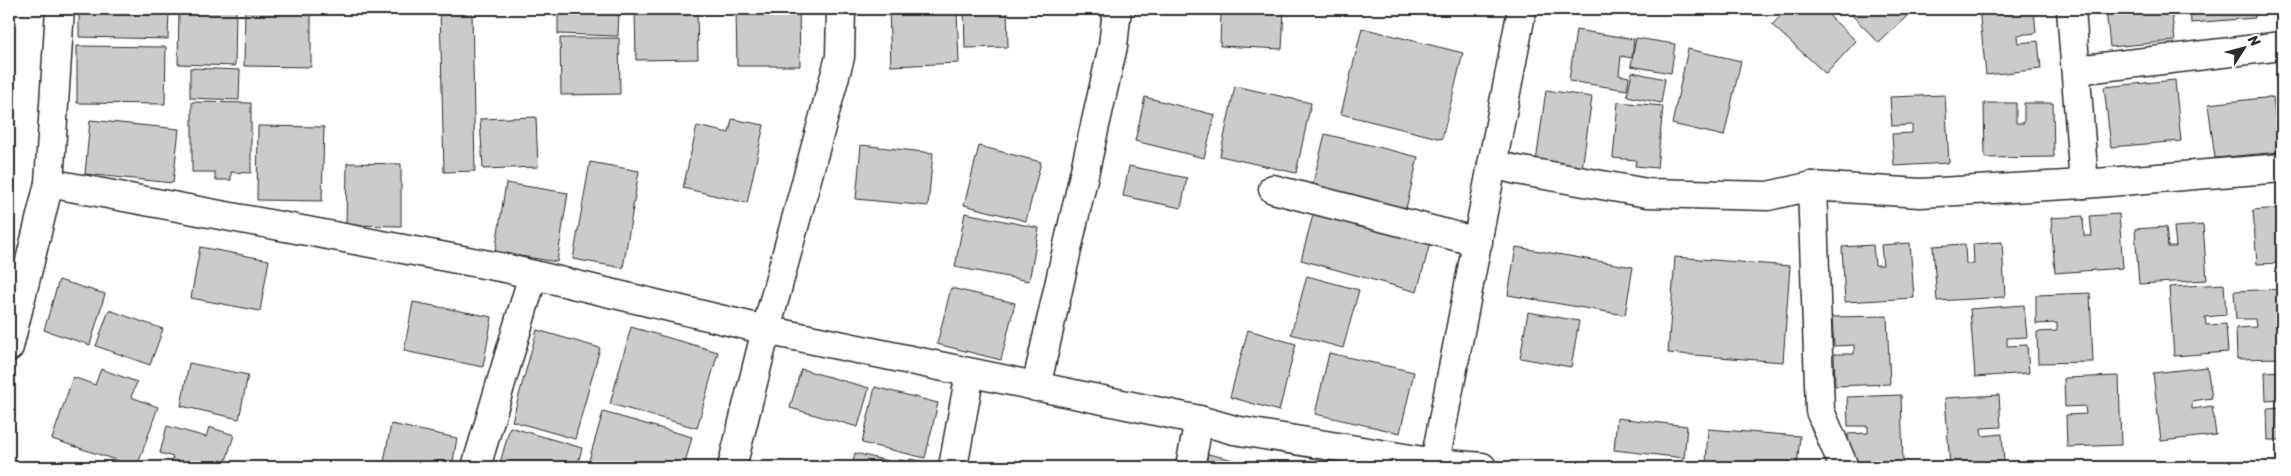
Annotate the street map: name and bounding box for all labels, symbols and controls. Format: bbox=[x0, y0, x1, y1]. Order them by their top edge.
north arrow bbox=[2218, 22, 2268, 72]
text: N bbox=[2241, 29, 2267, 52]

